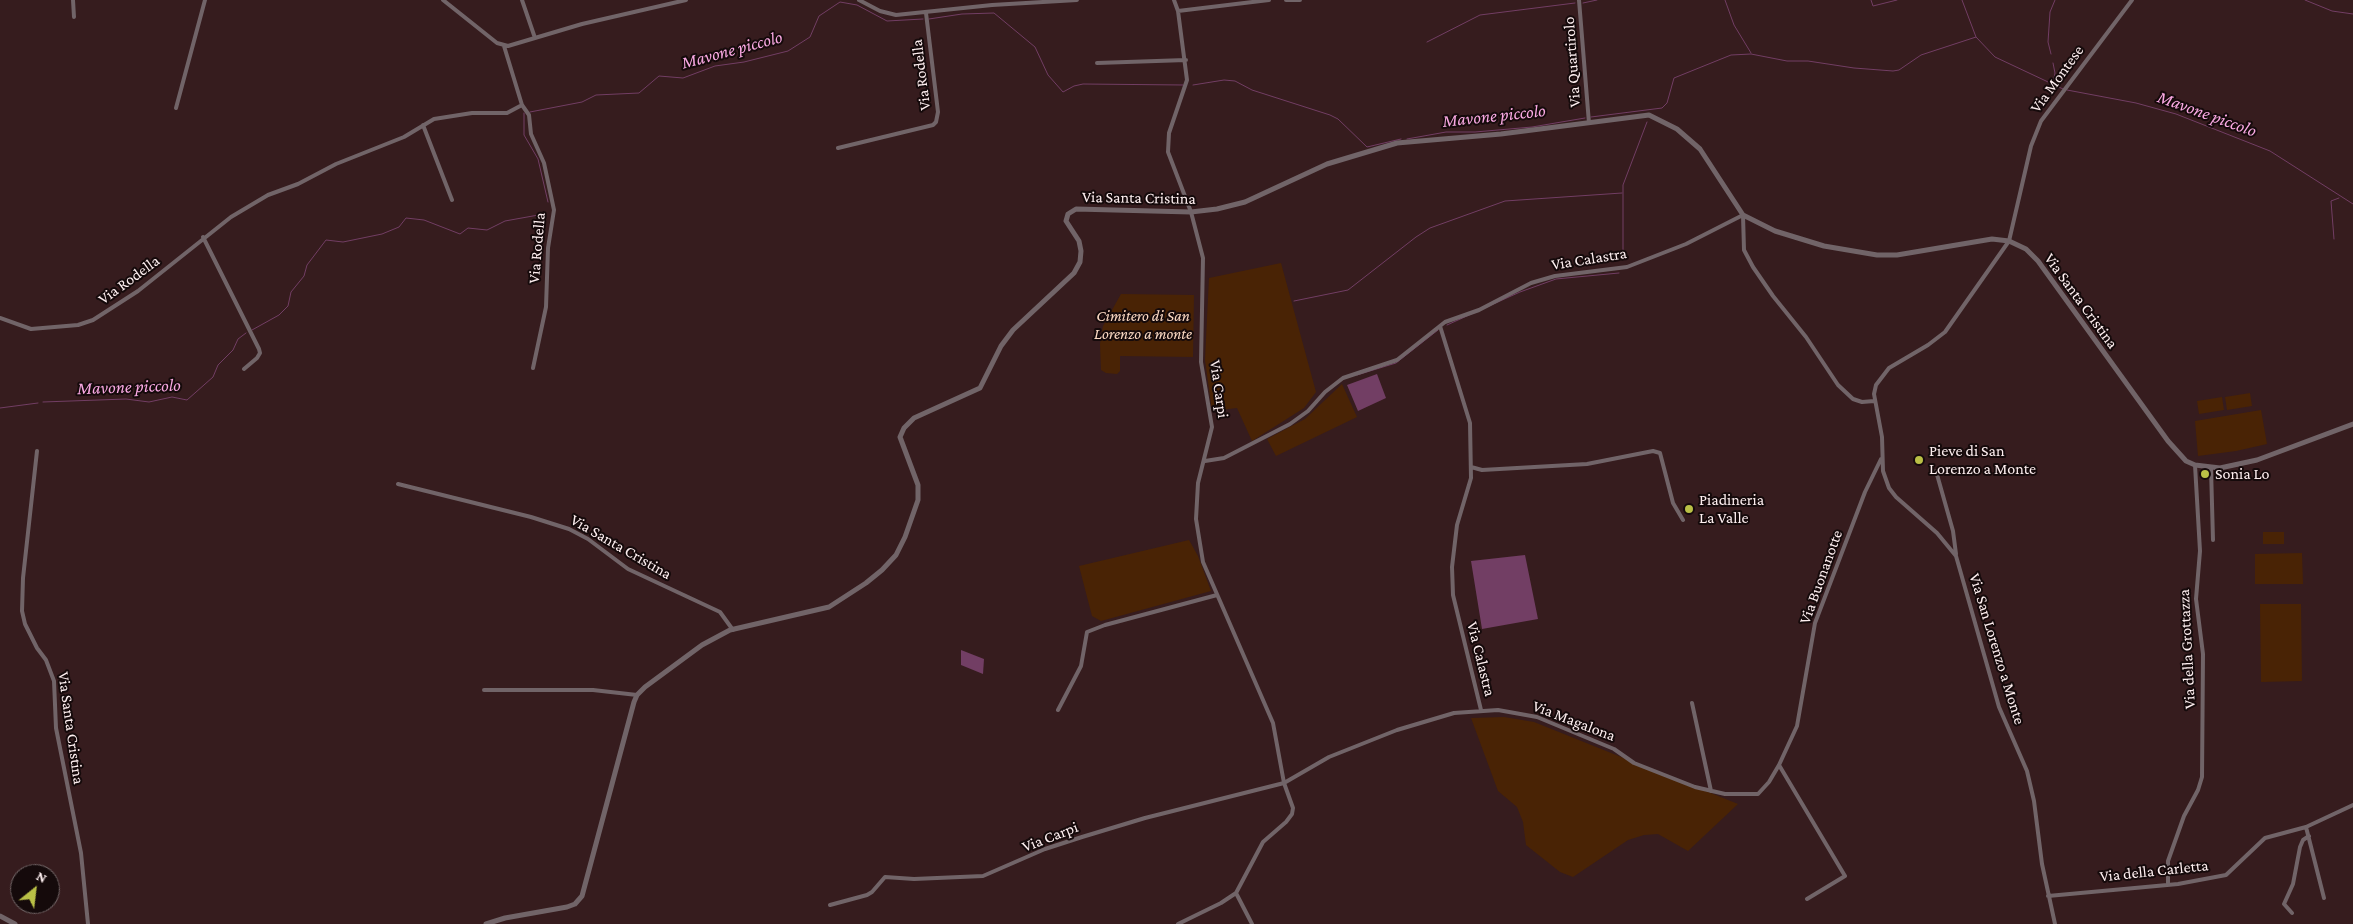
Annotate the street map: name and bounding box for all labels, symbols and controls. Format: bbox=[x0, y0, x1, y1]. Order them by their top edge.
street label: Via Quartirolo bbox=[1559, 16, 1585, 108]
water label: Mavone piccolo bbox=[679, 26, 785, 74]
street label: Via Rodella bbox=[907, 38, 935, 112]
street label: Via Montese bbox=[2026, 41, 2088, 117]
water label: Mavone piccolo bbox=[2155, 86, 2259, 142]
water label: Mavone piccolo bbox=[1441, 100, 1547, 132]
street label: Via Santa Cristina bbox=[1082, 187, 1196, 209]
street label: Via Rodella bbox=[524, 212, 550, 284]
street label: Via Calastra bbox=[1550, 244, 1628, 274]
street label: Via Santa Cristina bbox=[2040, 249, 2122, 353]
street label: Via Rodella bbox=[94, 251, 164, 309]
park label: Cimitero di San Lorenzo a monte bbox=[1094, 306, 1192, 344]
street label: Via Carpi bbox=[1205, 359, 1233, 419]
water label: Mavone piccolo bbox=[77, 374, 181, 400]
place label: Pieve di San Lorenzo a Monte bbox=[1929, 441, 2036, 479]
marker: Pieve di San Lorenzo a Monte bbox=[1913, 454, 1925, 466]
place label: Sonia Lo bbox=[2215, 464, 2270, 484]
marker: Sonia Lo bbox=[2199, 468, 2211, 480]
place label: Piadineria La Valle bbox=[1699, 490, 1764, 528]
marker: Piadineria La Valle bbox=[1683, 503, 1695, 515]
street label: Via Santa Cristina bbox=[567, 510, 675, 584]
street label: Via Buonanotte bbox=[1795, 527, 1847, 627]
street label: Via San Lorenzo a Monte bbox=[1965, 571, 2029, 727]
street label: Via della Grottazza bbox=[2174, 589, 2200, 709]
street label: Via Calastra bbox=[1462, 620, 1500, 698]
street label: Via Santa Cristina bbox=[54, 670, 88, 786]
street label: Via Magalona bbox=[1530, 696, 1618, 746]
street label: Via Carpi bbox=[1019, 818, 1081, 856]
street label: Via della Carletta bbox=[2099, 856, 2209, 886]
north arrow bbox=[10, 864, 60, 914]
text: N bbox=[34, 867, 50, 886]

